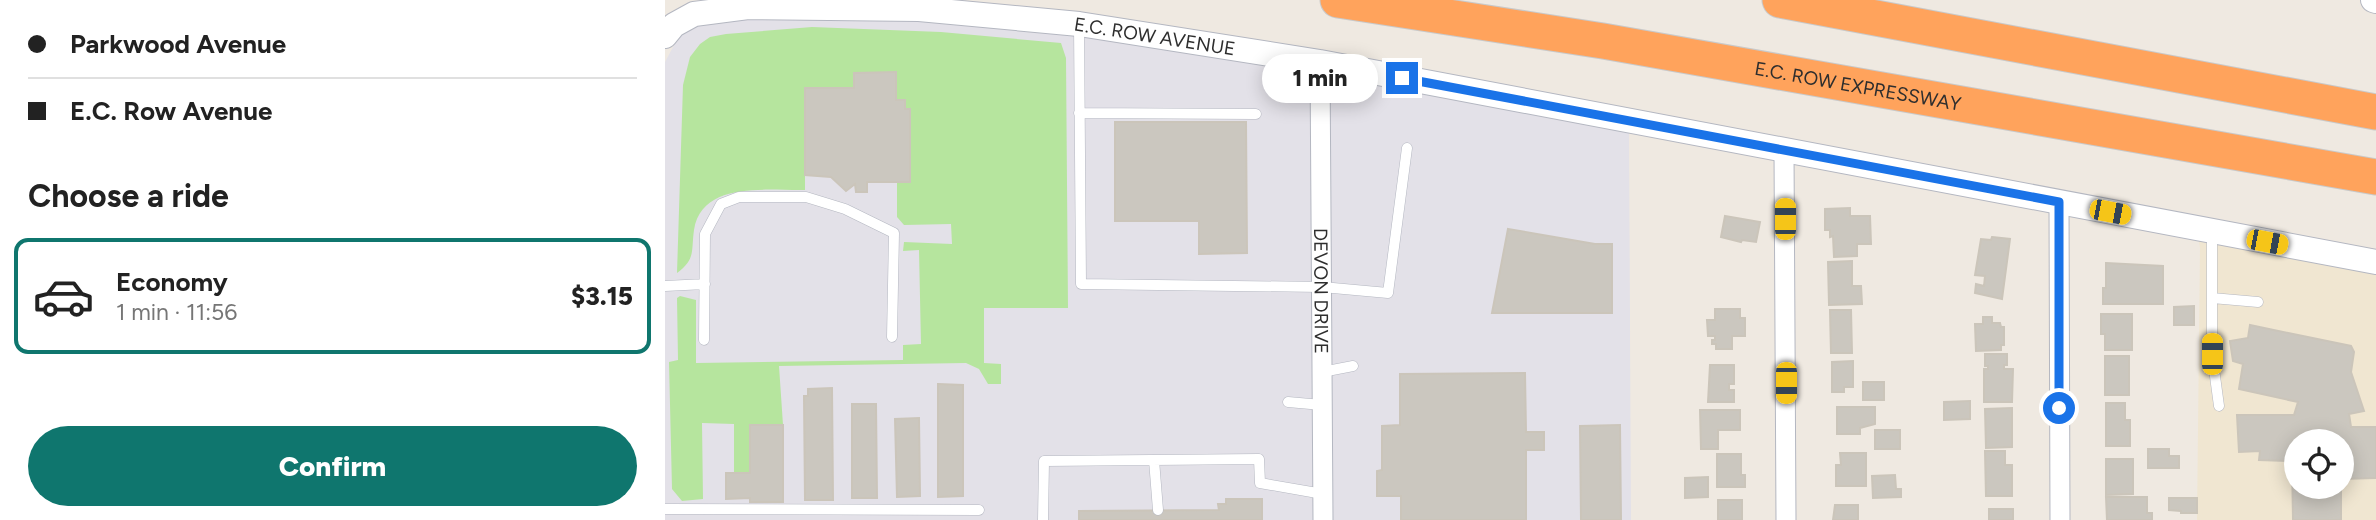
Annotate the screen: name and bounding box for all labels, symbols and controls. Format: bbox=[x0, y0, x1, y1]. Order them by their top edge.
street label: E.C. ROW AVENUE bbox=[1073, 12, 1237, 60]
text: Parkwood Avenue bbox=[70, 28, 286, 60]
callout: 1 min bbox=[1262, 54, 1377, 102]
street label: E.C. ROW EXPRESSWAY bbox=[1753, 56, 1963, 115]
route end bbox=[1386, 62, 1418, 94]
text: 1 min bbox=[1293, 64, 1347, 92]
text: E.C. Row Avenue bbox=[70, 95, 272, 127]
text: Choose a ride bbox=[28, 177, 229, 215]
car bbox=[1775, 198, 1796, 240]
car bbox=[2088, 198, 2133, 226]
street label: DEVON DRIVE bbox=[1310, 228, 1333, 354]
car bbox=[2245, 228, 2290, 256]
icon: car bbox=[32, 265, 95, 328]
text: Economy bbox=[116, 266, 228, 298]
text: $3.15 bbox=[571, 280, 633, 312]
text: 1 min · 11:56 bbox=[116, 298, 237, 326]
car bbox=[2202, 333, 2223, 375]
car bbox=[1776, 362, 1797, 404]
route start bbox=[2043, 392, 2075, 424]
button: Confirm bbox=[28, 426, 637, 506]
map controls bbox=[2284, 429, 2354, 499]
button: locate bbox=[2284, 429, 2354, 499]

